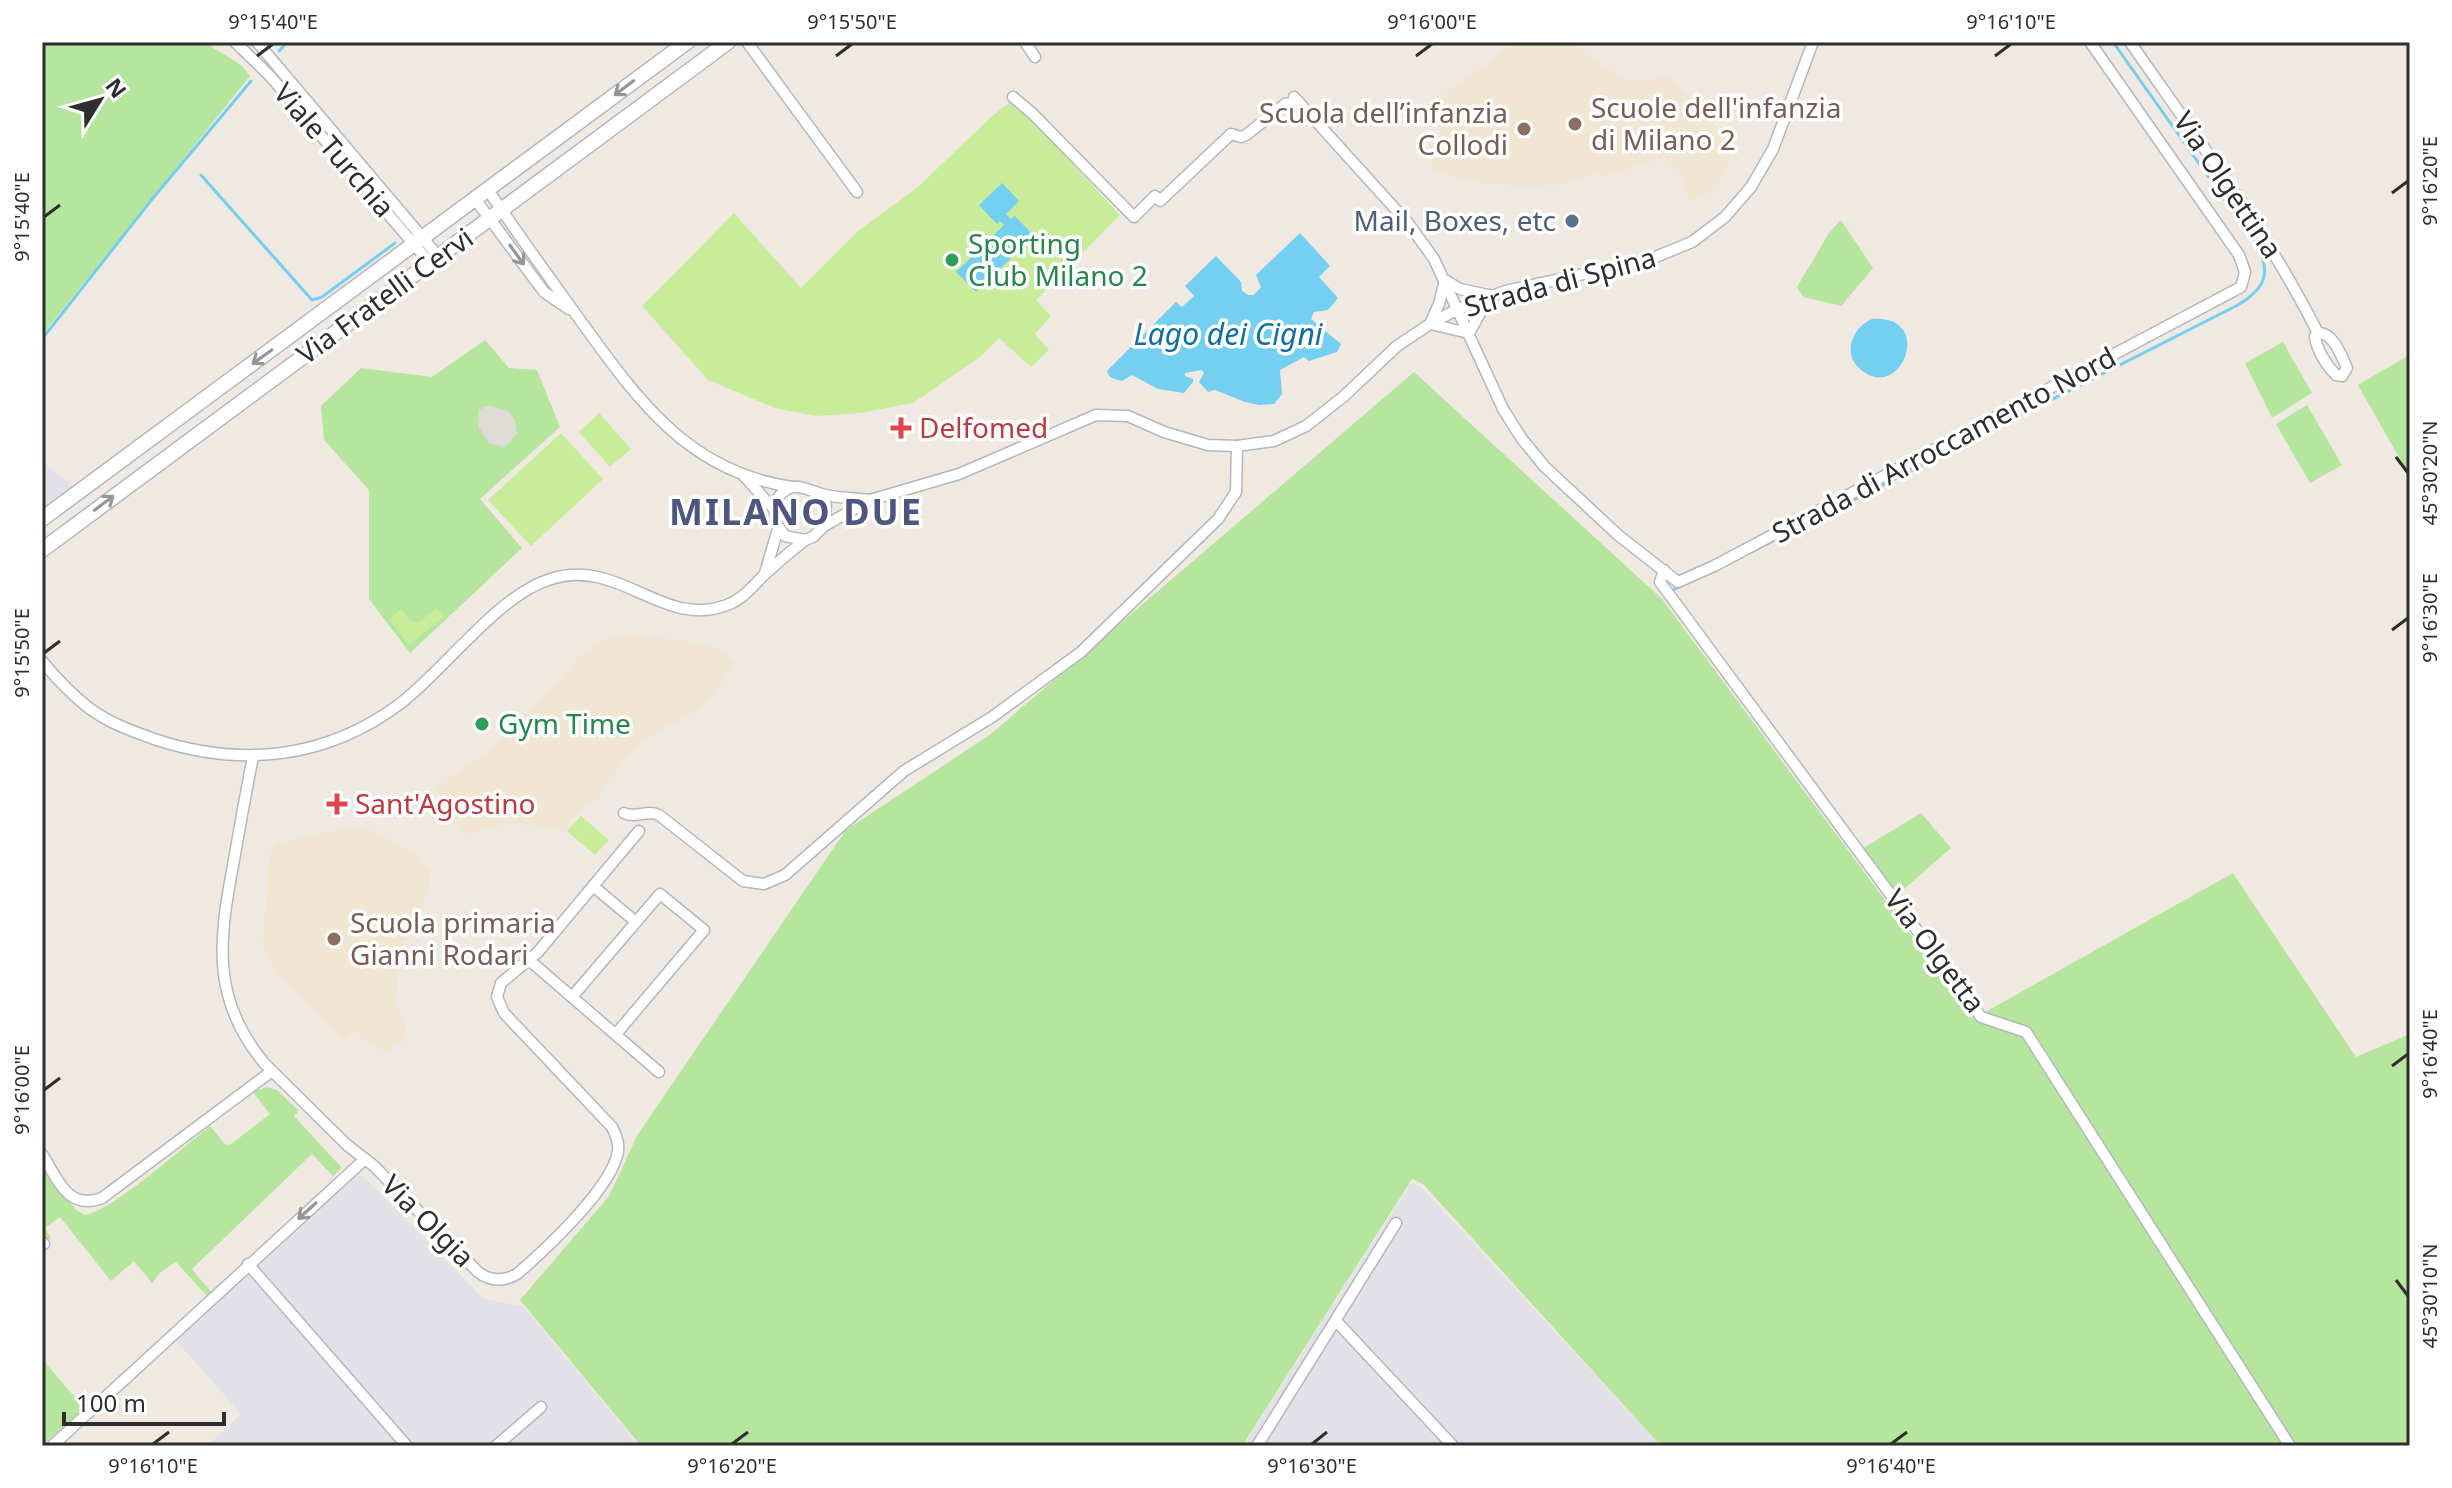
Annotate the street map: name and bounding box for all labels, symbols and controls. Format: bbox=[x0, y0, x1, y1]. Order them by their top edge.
text: 9°15'40"E bbox=[228, 8, 318, 35]
text: 9°15'50"E bbox=[807, 8, 897, 35]
text: 9°16'00"E bbox=[1387, 8, 1477, 35]
text: 9°16'10"E bbox=[1966, 8, 2056, 35]
north arrow bbox=[60, 60, 140, 140]
text: N bbox=[99, 71, 134, 104]
street label: Viale Turchia bbox=[266, 74, 404, 225]
one-way arrow bbox=[614, 80, 635, 97]
place label: Scuole dell'infanzia di Milano 2 bbox=[1591, 88, 1841, 158]
place label: Scuola dell’infanzia Collodi bbox=[1259, 93, 1508, 163]
street label: Via Olgettina bbox=[2166, 104, 2292, 265]
marker: Scuole dell'infanzia di Milano 2 bbox=[1566, 115, 1584, 133]
marker: Scuola dell’infanzia Collodi bbox=[1515, 120, 1533, 138]
text: 9°16'20"E bbox=[2416, 136, 2443, 226]
text: 9°15'40"E bbox=[8, 172, 35, 262]
place label: Mail, Boxes, etc bbox=[1354, 201, 1556, 239]
marker: Mail, Boxes, etc bbox=[1563, 212, 1581, 230]
street label: Via Fratelli Cervi bbox=[288, 218, 480, 372]
place label: Sporting Club Milano 2 bbox=[968, 224, 1148, 294]
street label: Strada di Spina bbox=[1460, 237, 1660, 325]
one-way arrow bbox=[508, 244, 525, 265]
marker: Sporting Club Milano 2 bbox=[943, 251, 961, 269]
water label: Lago dei Cigni bbox=[1133, 313, 1324, 354]
street label: Strada di Arroccamento Nord bbox=[1765, 337, 2122, 551]
one-way arrow bbox=[251, 349, 273, 365]
place label: Delfomed bbox=[919, 408, 1048, 446]
marker: Delfomed bbox=[890, 417, 912, 439]
text: 45°30'20"N bbox=[2416, 420, 2443, 526]
district label: MILANO DUE bbox=[669, 487, 923, 536]
one-way arrow bbox=[93, 494, 115, 511]
text: 9°16'30"E bbox=[2416, 573, 2443, 663]
text: 9°15'50"E bbox=[8, 608, 35, 698]
place label: Gym Time bbox=[498, 704, 631, 742]
marker: Gym Time bbox=[473, 715, 491, 733]
place label: Sant'Agostino bbox=[355, 784, 535, 822]
marker: Sant'Agostino bbox=[326, 793, 348, 815]
street label: Via Olgetta bbox=[1877, 881, 1995, 1020]
place label: Scuola primaria Gianni Rodari bbox=[350, 903, 556, 973]
marker: Scuola primaria Gianni Rodari bbox=[325, 930, 343, 948]
text: 9°16'40"E bbox=[2416, 1009, 2443, 1099]
text: 9°16'00"E bbox=[8, 1045, 35, 1135]
street label: Via Olgia bbox=[374, 1166, 483, 1275]
one-way arrow bbox=[297, 1202, 317, 1221]
text: 45°30'10"N bbox=[2416, 1243, 2443, 1349]
scale bar bbox=[64, 1376, 224, 1426]
text: 100 m bbox=[76, 1386, 146, 1419]
text: 9°16'10"E bbox=[108, 1452, 198, 1479]
text: 9°16'20"E bbox=[687, 1452, 777, 1479]
text: 9°16'30"E bbox=[1267, 1452, 1357, 1479]
text: 9°16'40"E bbox=[1846, 1452, 1936, 1479]

